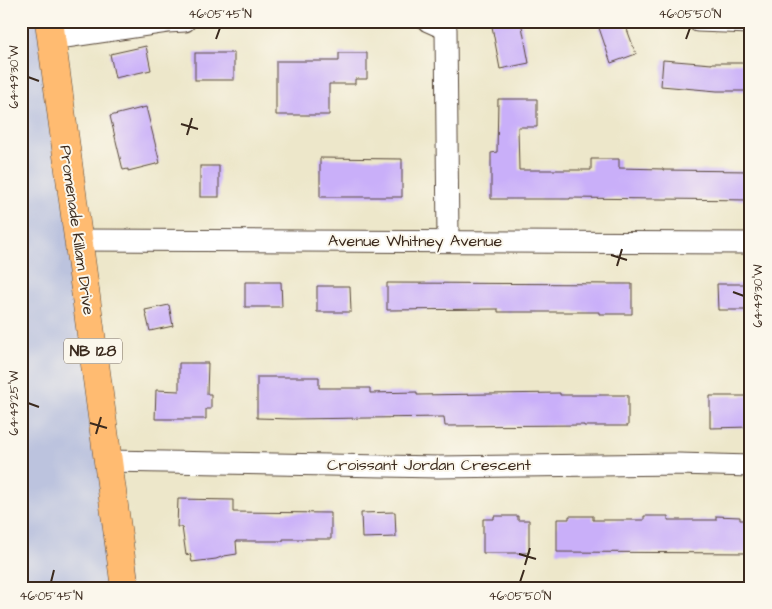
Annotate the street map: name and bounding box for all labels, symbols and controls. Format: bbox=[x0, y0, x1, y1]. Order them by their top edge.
text: 46°05'45"N bbox=[188, 6, 252, 23]
text: 46°05'50"N bbox=[659, 6, 722, 23]
text: 64°49'30"W bbox=[6, 45, 23, 109]
street label: Promenade Killam Drive bbox=[54, 144, 100, 317]
street label: Avenue Whitney Avenue bbox=[328, 230, 502, 253]
text: 64°49'30"W bbox=[750, 264, 767, 328]
road number: NB 128 bbox=[64, 338, 122, 364]
text: 64°49'25"W bbox=[6, 370, 23, 435]
street label: Croissant Jordan Crescent bbox=[327, 454, 531, 476]
text: 46°05'45"N bbox=[19, 588, 83, 605]
text: 46°05'50"N bbox=[489, 588, 552, 605]

